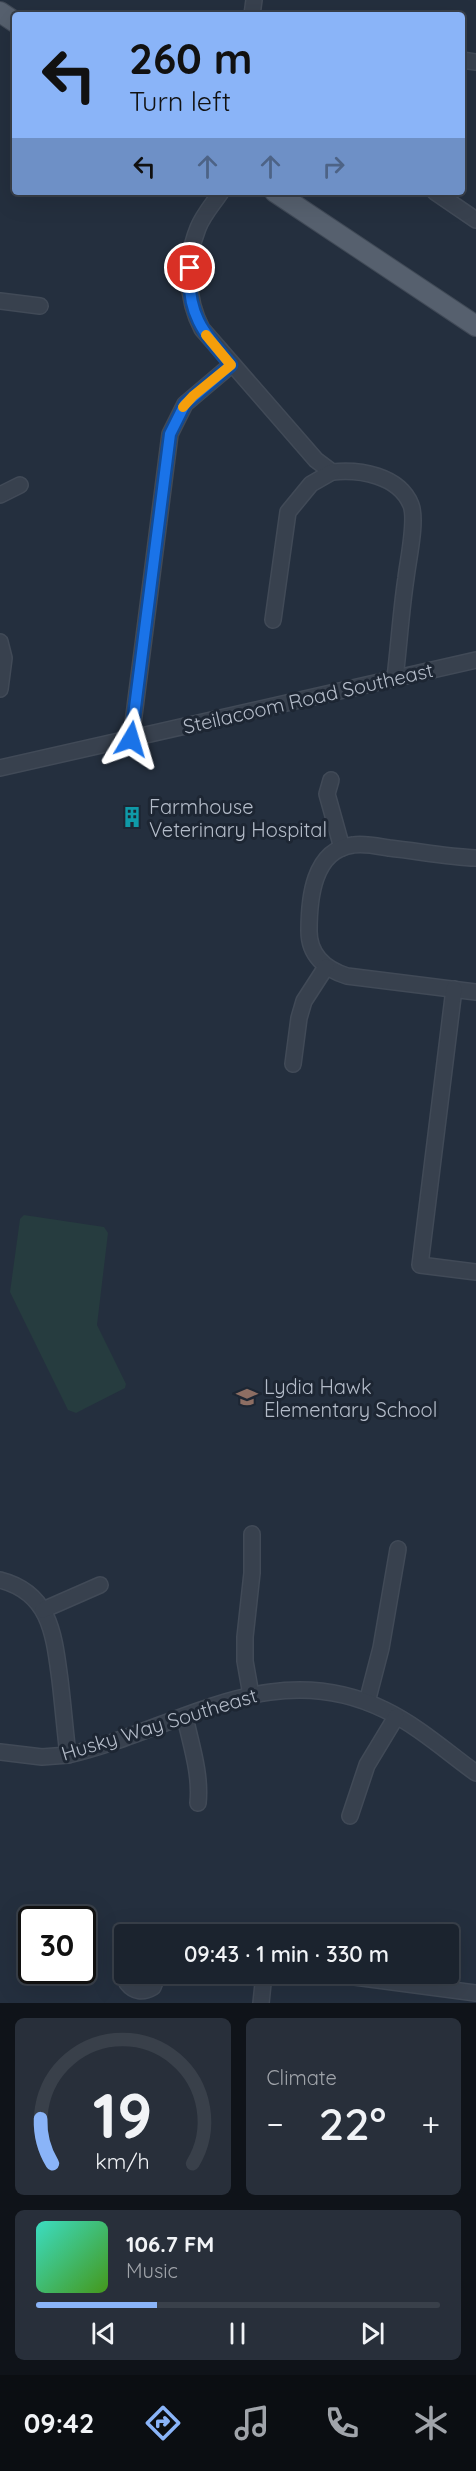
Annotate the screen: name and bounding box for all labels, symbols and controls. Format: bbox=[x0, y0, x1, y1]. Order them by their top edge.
text: 260 m bbox=[129, 32, 252, 85]
icon: left bbox=[30, 36, 108, 114]
text: Turn left bbox=[129, 84, 231, 118]
icon: left bbox=[128, 150, 161, 183]
icon: ahead bbox=[191, 150, 224, 183]
icon: ahead bbox=[254, 150, 287, 183]
icon: right bbox=[317, 150, 350, 183]
pin bbox=[164, 242, 215, 293]
icon: arrive bbox=[173, 251, 206, 284]
street label: Steilacoom Road Southeast bbox=[180, 657, 436, 739]
position arrow bbox=[99, 707, 163, 771]
place label: Farmhouse Veterinary Hospital bbox=[149, 794, 327, 842]
building icon: Farmhouse Veterinary Hospital bbox=[120, 805, 144, 829]
place label: Lydia Hawk Elementary School bbox=[264, 1374, 437, 1422]
school or university icon: Lydia Hawk Elementary School bbox=[235, 1385, 259, 1409]
street label: Husky Way Southeast bbox=[58, 1682, 260, 1766]
speed limit sign: 30 bbox=[18, 1906, 96, 1984]
text: 09:43 · 1 min · 330 m bbox=[184, 1940, 389, 1968]
text: Climate bbox=[267, 2065, 337, 2090]
text: 19 bbox=[93, 2076, 153, 2154]
text: 22° bbox=[319, 2095, 386, 2151]
text: − bbox=[267, 2103, 284, 2144]
text: + bbox=[421, 2103, 440, 2144]
text: km/h bbox=[96, 2148, 150, 2174]
text: 106.7 FM bbox=[126, 2230, 214, 2258]
text: Music bbox=[126, 2258, 178, 2283]
icon: previous bbox=[87, 2317, 120, 2350]
icon: pause bbox=[221, 2317, 254, 2350]
icon: next bbox=[356, 2317, 389, 2350]
icon: directions bbox=[142, 2402, 184, 2444]
icon: music bbox=[231, 2402, 273, 2444]
icon: phone bbox=[321, 2402, 363, 2444]
icon: climate bbox=[410, 2402, 452, 2444]
text: 09:42 bbox=[24, 2406, 94, 2440]

